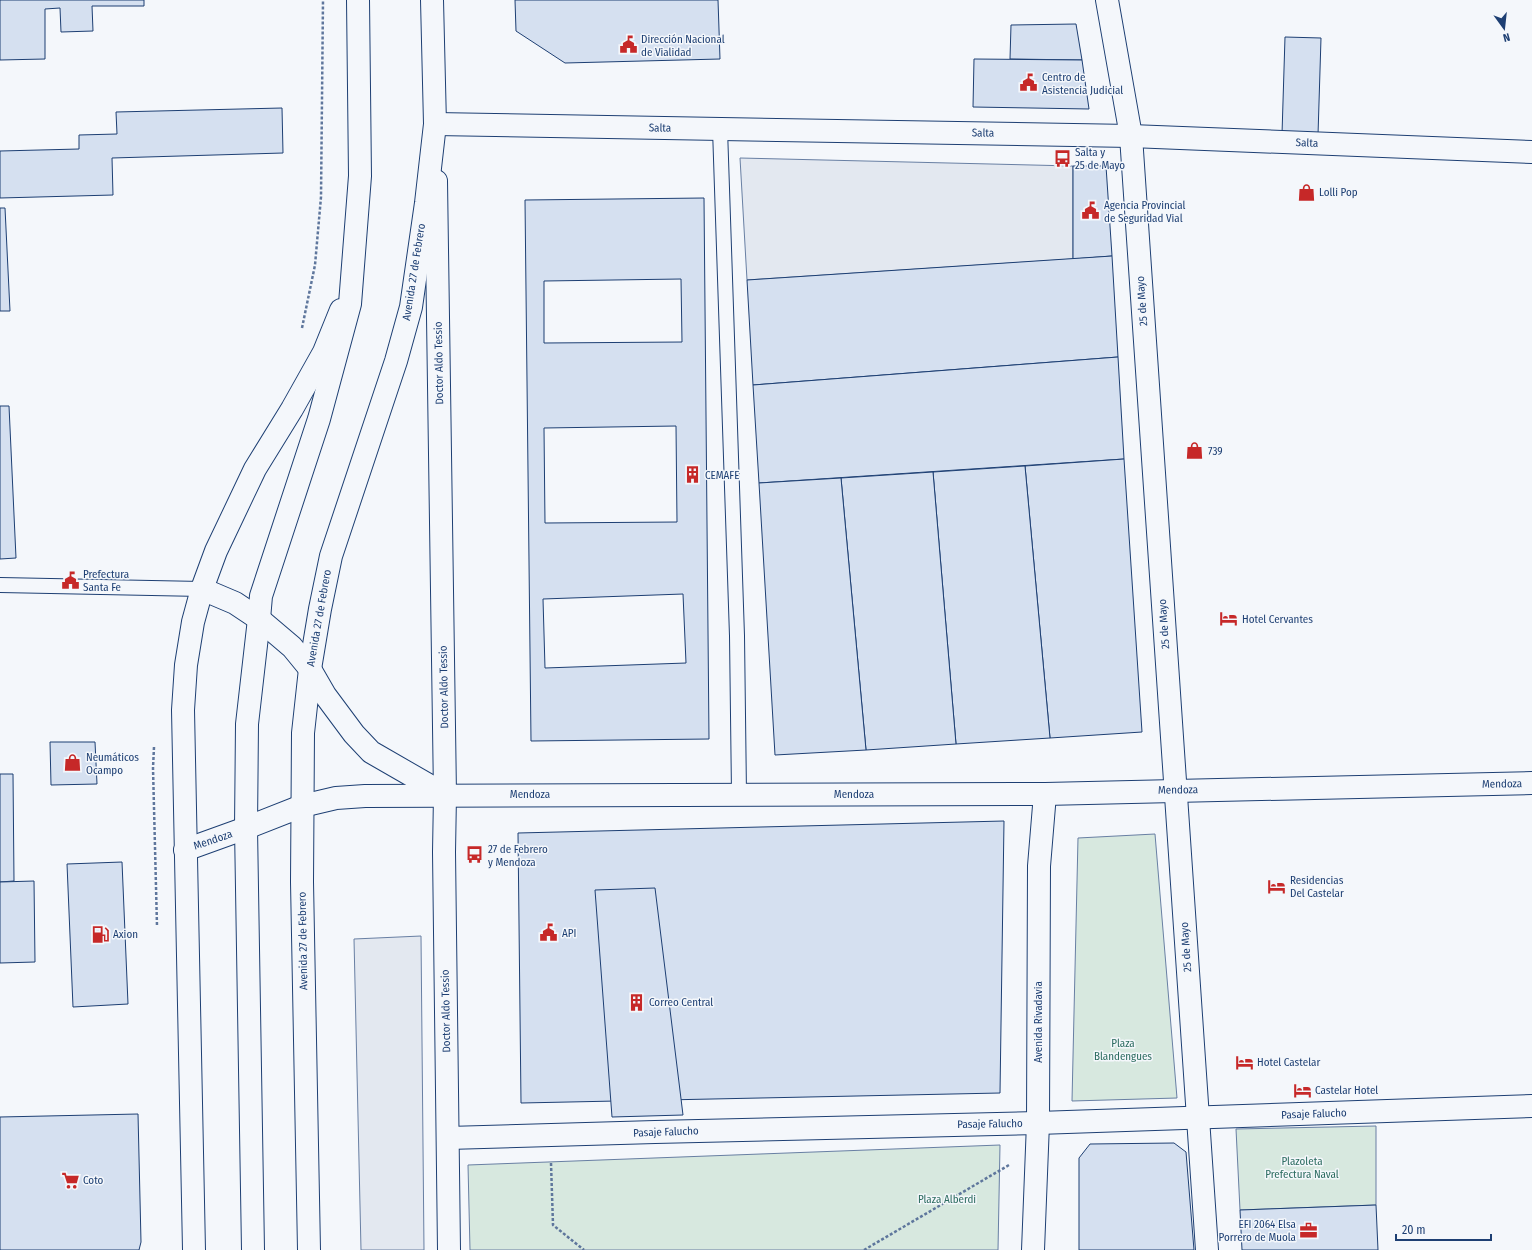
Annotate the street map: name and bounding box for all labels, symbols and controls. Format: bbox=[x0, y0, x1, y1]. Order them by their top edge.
north arrow bbox=[1484, 8, 1524, 48]
text: N bbox=[1502, 30, 1511, 44]
place label: Dirección Nacional de Vialidad bbox=[641, 33, 725, 59]
public building icon: Dirección Nacional de Vialidad bbox=[618, 35, 638, 55]
place label: Centro de Asistencia Judicial bbox=[1042, 71, 1123, 97]
public building icon: Centro de Asistencia Judicial bbox=[1019, 73, 1039, 93]
street label: Salta bbox=[649, 121, 671, 135]
street label: Salta bbox=[972, 126, 994, 140]
street label: Salta bbox=[1295, 136, 1319, 150]
place label: Salta y 25 de Mayo bbox=[1075, 146, 1125, 172]
bus stop icon: Salta y 25 de Mayo bbox=[1052, 148, 1072, 168]
shop icon: Lolli Pop bbox=[1296, 182, 1316, 202]
place label: Lolli Pop bbox=[1319, 186, 1358, 199]
place label: Agencia Provincial de Seguridad Vial bbox=[1104, 199, 1185, 225]
public building icon: Agencia Provincial de Seguridad Vial bbox=[1081, 201, 1101, 221]
street label: Avenida 27 de Febrero bbox=[400, 222, 428, 322]
street label: 25 de Mayo bbox=[1134, 275, 1150, 326]
street label: Doctor Aldo Tessio bbox=[432, 321, 446, 405]
shop icon: 739 bbox=[1185, 441, 1205, 461]
place label: 739 bbox=[1208, 445, 1223, 458]
building icon: CEMAFE bbox=[682, 465, 702, 485]
place label: CEMAFE bbox=[705, 469, 739, 482]
place label: Prefectura Santa Fe bbox=[83, 568, 129, 594]
street label: Avenida 27 de Febrero bbox=[304, 568, 334, 668]
public building icon: Prefectura Santa Fe bbox=[60, 570, 80, 590]
street label: 25 de Mayo bbox=[1156, 598, 1172, 649]
hotel icon: Hotel Cervantes bbox=[1219, 609, 1239, 629]
place label: Hotel Cervantes bbox=[1242, 613, 1313, 626]
street label: Doctor Aldo Tessio bbox=[437, 645, 451, 729]
place label: Neumáticos Ocampo bbox=[86, 751, 139, 777]
shop icon: Neumáticos Ocampo bbox=[63, 753, 83, 773]
street label: Mendoza bbox=[1482, 777, 1522, 791]
street label: Mendoza bbox=[1158, 783, 1198, 797]
street label: Mendoza bbox=[510, 788, 550, 801]
street label: Mendoza bbox=[834, 788, 874, 801]
street label: Mendoza bbox=[192, 827, 234, 853]
place label: 27 de Febrero y Mendoza bbox=[488, 843, 548, 869]
bus stop icon: 27 de Febrero y Mendoza bbox=[465, 845, 485, 865]
place label: Residencias Del Castelar bbox=[1290, 874, 1344, 900]
hotel icon: Residencias Del Castelar bbox=[1267, 876, 1287, 896]
street label: Avenida 27 de Febrero bbox=[296, 892, 310, 990]
street label: 25 de Mayo bbox=[1178, 921, 1194, 972]
public building icon: API bbox=[539, 923, 559, 943]
fuel station icon: Axion bbox=[90, 924, 110, 944]
place label: API bbox=[562, 927, 576, 940]
place label: Axion bbox=[113, 928, 138, 941]
street label: Doctor Aldo Tessio bbox=[439, 969, 453, 1053]
street label: Avenida Rivadavia bbox=[1032, 981, 1045, 1063]
building icon: Correo Central bbox=[626, 992, 646, 1012]
place label: Correo Central bbox=[649, 996, 713, 1009]
park label: Plaza Blandengues bbox=[1094, 1037, 1152, 1063]
hotel icon: Hotel Castelar bbox=[1234, 1052, 1254, 1072]
place label: Hotel Castelar bbox=[1257, 1056, 1320, 1069]
hotel icon: Castelar Hotel bbox=[1292, 1080, 1312, 1100]
place label: Castelar Hotel bbox=[1315, 1084, 1378, 1097]
street label: Pasaje Falucho bbox=[1281, 1106, 1347, 1122]
street label: Pasaje Falucho bbox=[957, 1117, 1023, 1131]
street label: Pasaje Falucho bbox=[633, 1124, 699, 1140]
park label: Plazoleta Prefectura Naval bbox=[1265, 1155, 1339, 1181]
supermarket icon: Coto bbox=[60, 1170, 80, 1190]
place label: Coto bbox=[83, 1174, 104, 1187]
park label: Plaza Alberdi bbox=[918, 1193, 976, 1206]
scale bar bbox=[1396, 1216, 1491, 1242]
place label: EFI 2064 Elsa Porrero de Muola bbox=[1219, 1218, 1296, 1244]
office icon: EFI 2064 Elsa Porrero de Muola bbox=[1299, 1220, 1319, 1240]
text: 20 m bbox=[1402, 1223, 1426, 1237]

